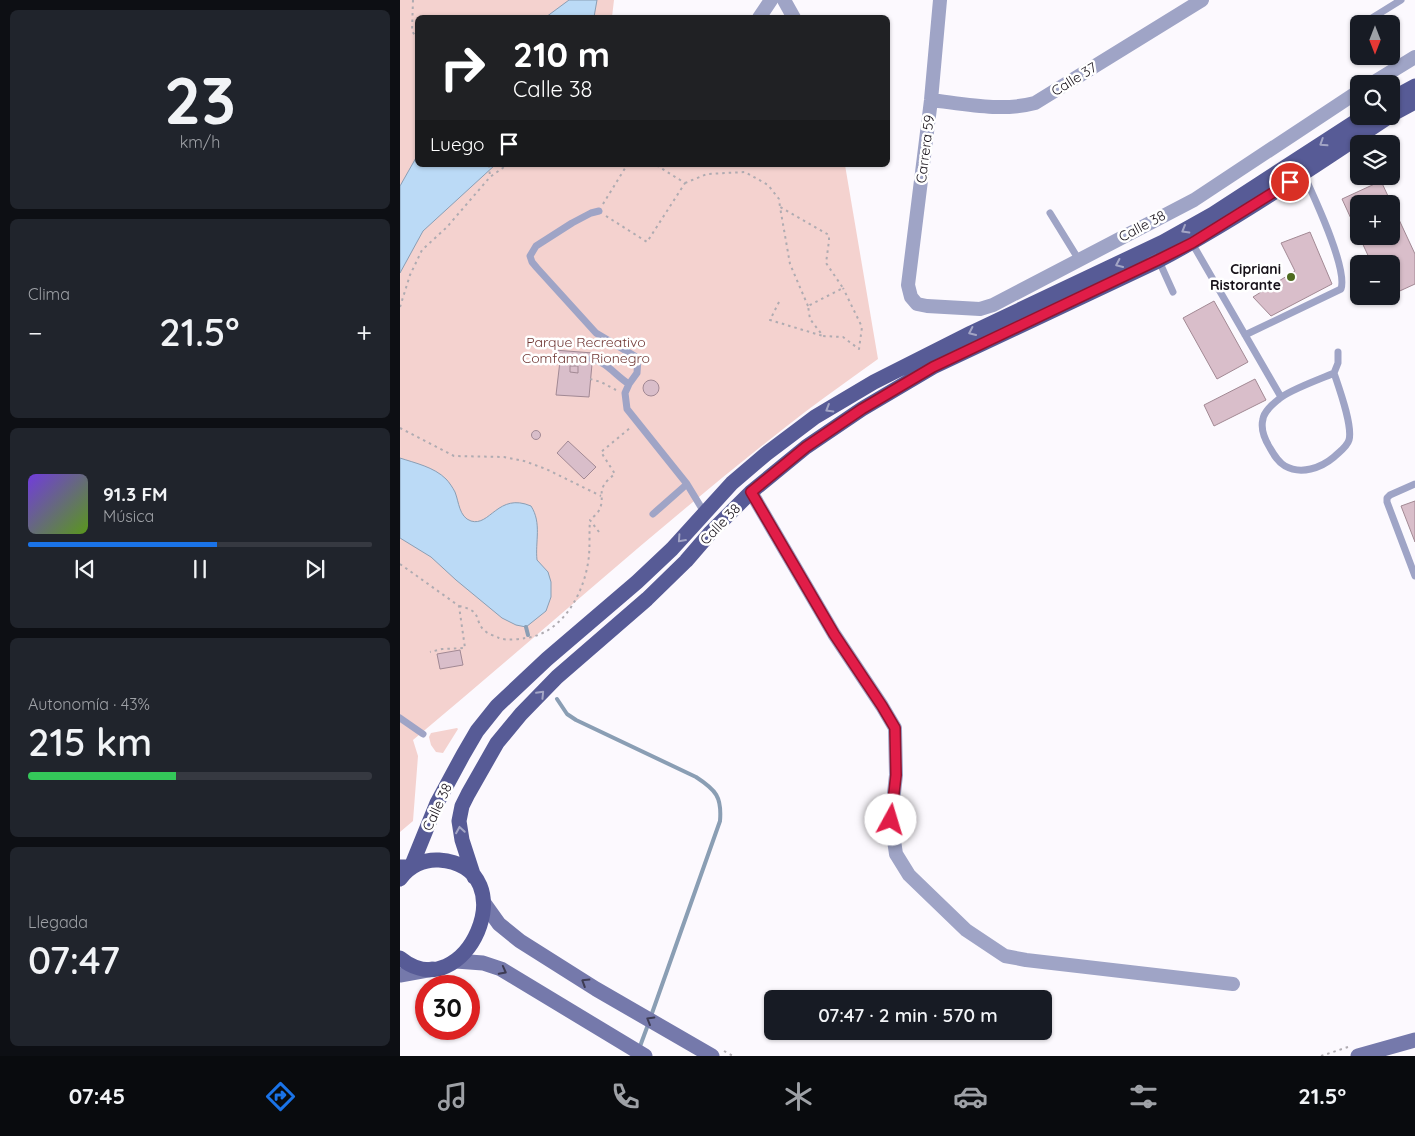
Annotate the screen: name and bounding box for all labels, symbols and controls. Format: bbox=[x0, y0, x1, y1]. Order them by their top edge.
north arrow bbox=[1350, 15, 1400, 65]
map controls bbox=[1350, 15, 1400, 305]
text: 210 m bbox=[513, 32, 610, 76]
icon: right bbox=[430, 35, 495, 100]
street label: Calle 37 bbox=[1048, 58, 1100, 100]
text: 23 bbox=[164, 59, 236, 140]
text: Calle 38 bbox=[513, 75, 592, 103]
button: search bbox=[1350, 75, 1400, 125]
street label: Carrera 59 bbox=[912, 113, 938, 184]
icon: arrive bbox=[495, 130, 523, 158]
text: km/h bbox=[180, 132, 220, 152]
text: Luego bbox=[430, 132, 485, 156]
button: layers bbox=[1350, 135, 1400, 185]
one-way arrow bbox=[1319, 137, 1328, 146]
pin bbox=[1269, 161, 1311, 203]
icon: arrive bbox=[1276, 168, 1304, 196]
button: + bbox=[1350, 195, 1400, 245]
street label: Calle 38 bbox=[1115, 206, 1169, 246]
one-way arrow bbox=[1182, 223, 1191, 233]
button: − bbox=[1350, 255, 1400, 305]
one-way arrow bbox=[1115, 257, 1124, 268]
place label: Cipriani Ristorante bbox=[1210, 260, 1281, 294]
marker: Cipriani Ristorante bbox=[1285, 271, 1297, 283]
text: Clima bbox=[28, 284, 70, 304]
text: 21.5° bbox=[159, 308, 240, 356]
text: − bbox=[28, 315, 43, 350]
text: + bbox=[356, 315, 372, 350]
one-way arrow bbox=[968, 326, 977, 337]
park label: Parque Recreativo Comfama Rionegro bbox=[522, 333, 650, 367]
one-way arrow bbox=[825, 402, 834, 412]
text: 91.3 FM bbox=[103, 482, 168, 506]
street label: Calle 38 bbox=[696, 500, 744, 548]
text: Música bbox=[103, 506, 154, 526]
one-way arrow bbox=[678, 533, 687, 542]
icon: previous bbox=[71, 555, 99, 583]
icon: pause bbox=[186, 555, 214, 583]
icon: next bbox=[301, 555, 329, 583]
one-way arrow bbox=[535, 690, 544, 699]
text: Autonomía · 43% bbox=[28, 694, 150, 714]
text: 215 km bbox=[28, 718, 152, 766]
street label: Calle 38 bbox=[418, 780, 456, 834]
position arrow bbox=[864, 793, 916, 845]
one-way arrow bbox=[456, 826, 466, 834]
text: Llegada bbox=[28, 912, 88, 932]
text: 07:47 bbox=[28, 936, 120, 984]
one-way arrow bbox=[498, 964, 507, 974]
speed limit sign: 30 bbox=[415, 975, 480, 1040]
one-way arrow bbox=[581, 979, 590, 988]
text: 07:47 · 2 min · 570 m bbox=[818, 1003, 998, 1027]
one-way arrow bbox=[647, 1016, 656, 1026]
icon: directions bbox=[263, 1079, 298, 1114]
icon: music bbox=[435, 1079, 470, 1114]
icon: phone bbox=[608, 1079, 643, 1114]
icon: climate bbox=[781, 1079, 816, 1114]
icon: car bbox=[953, 1079, 988, 1114]
icon: filters bbox=[1126, 1079, 1161, 1114]
text: 07:45 bbox=[69, 1082, 125, 1110]
text: 21.5° bbox=[1298, 1082, 1346, 1110]

